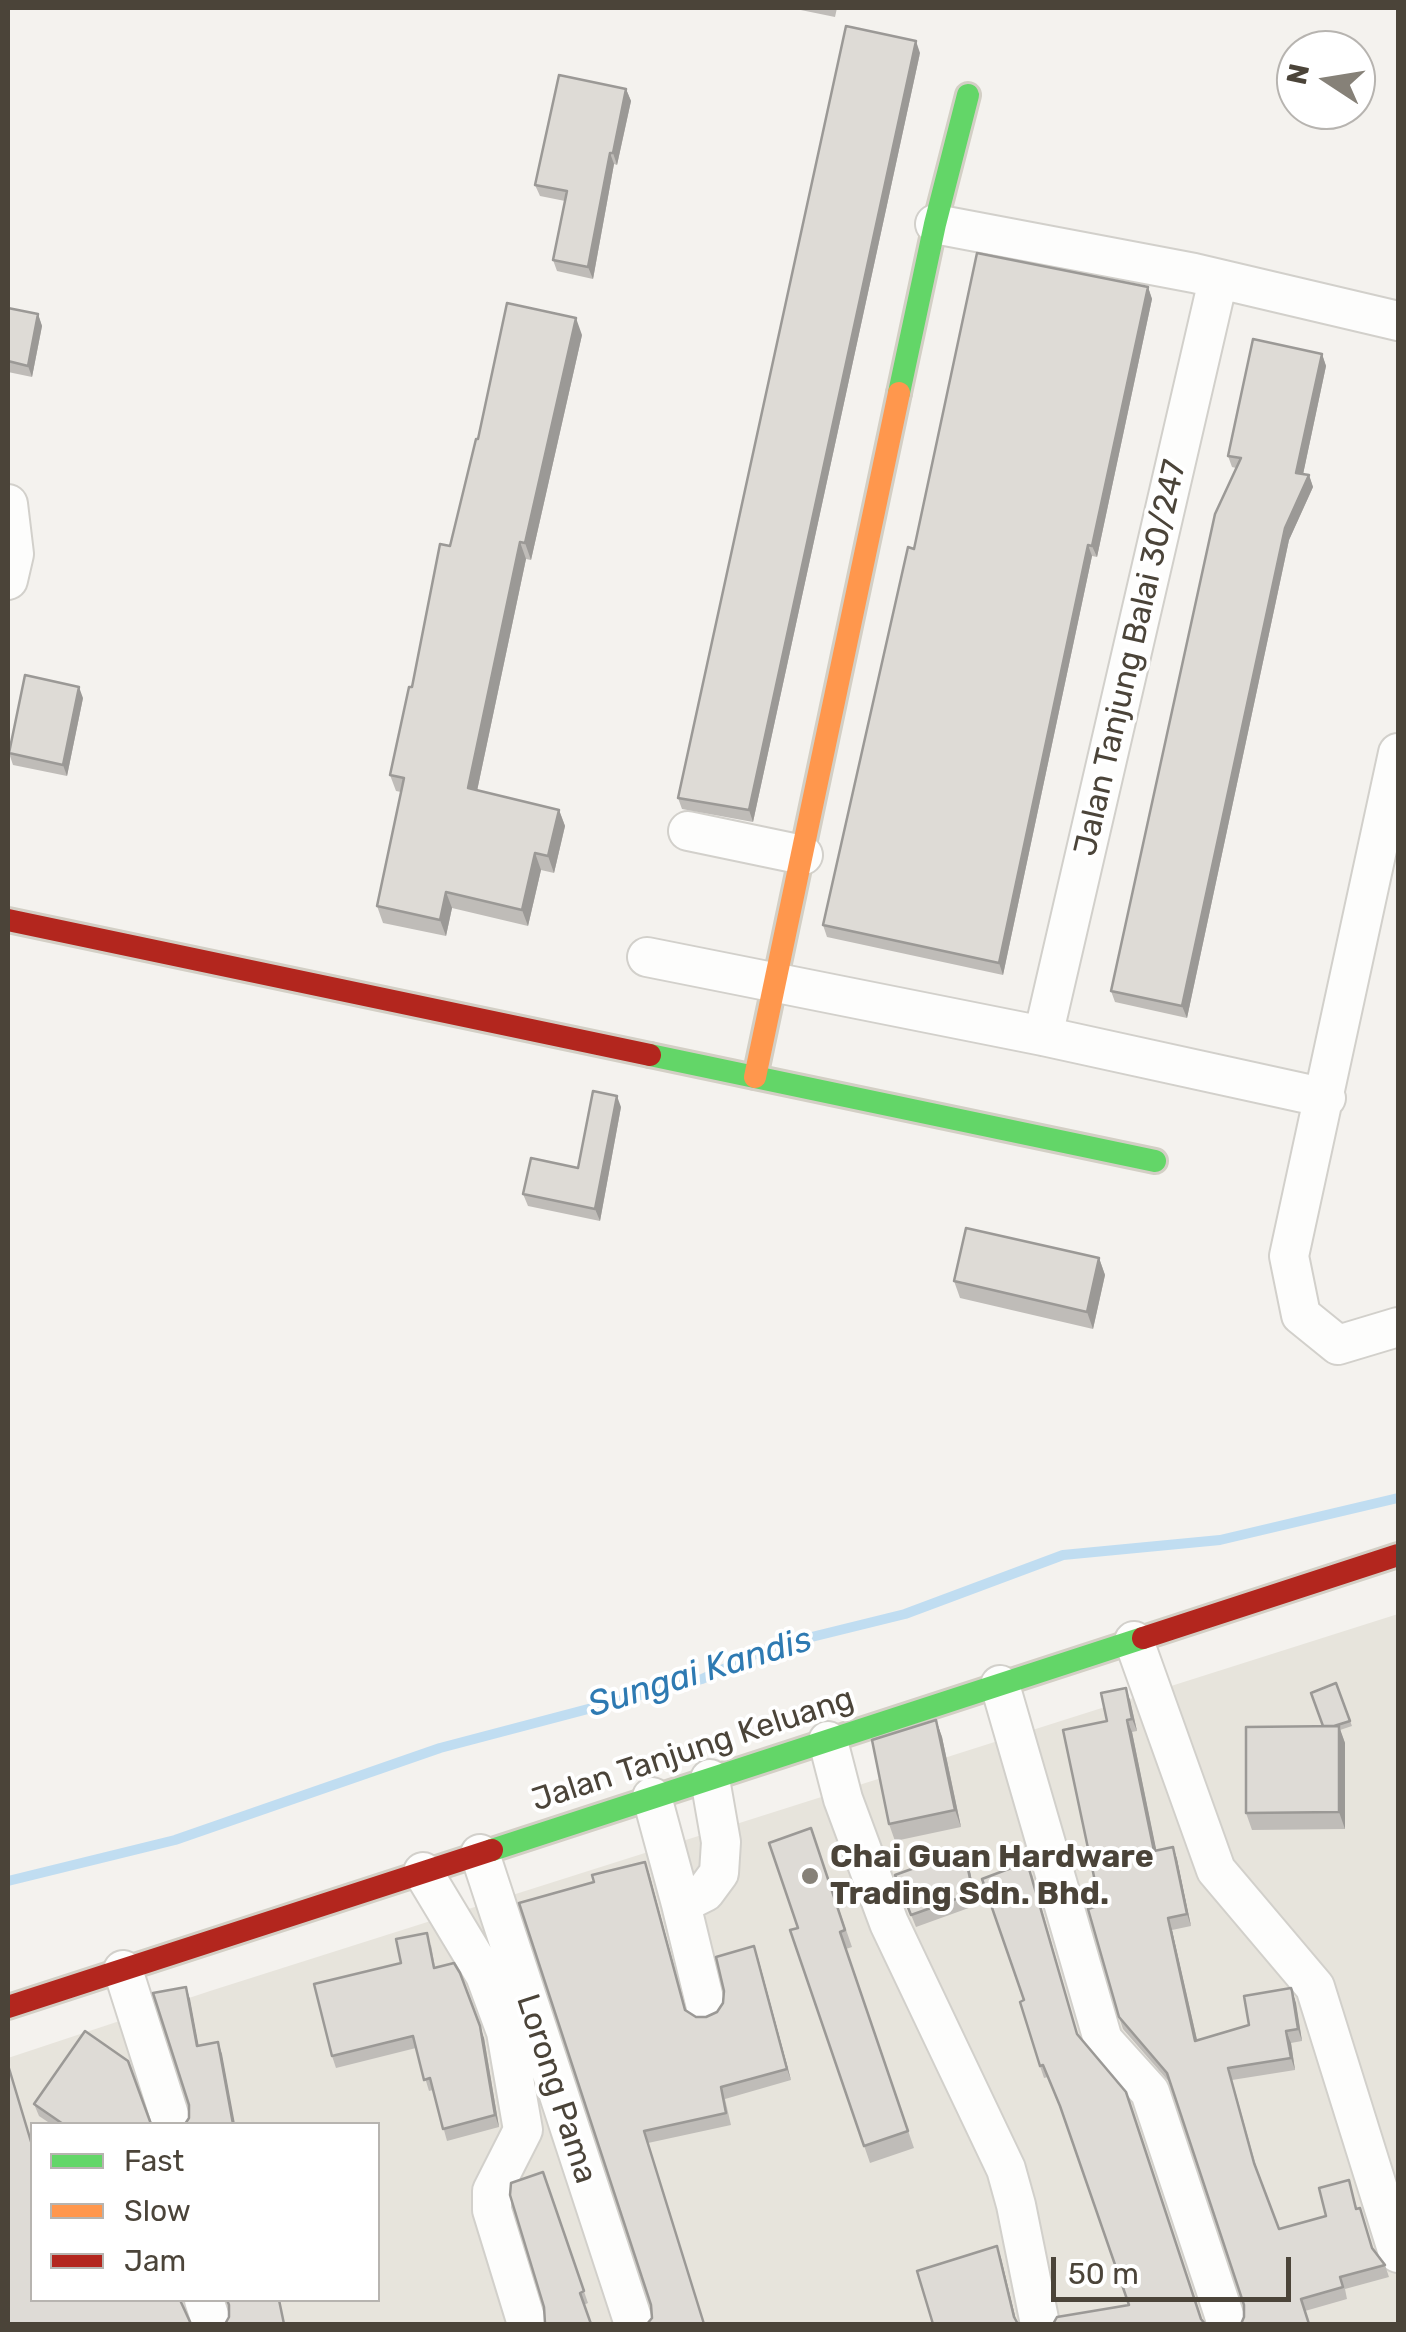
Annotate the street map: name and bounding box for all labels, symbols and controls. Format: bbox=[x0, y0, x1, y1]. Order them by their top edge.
north arrow bbox=[1276, 30, 1376, 130]
text: N bbox=[1280, 61, 1316, 87]
street label: Jalan Tanjung Balai 30/247 bbox=[1067, 456, 1195, 860]
water label: Sungai Kandis bbox=[583, 1619, 817, 1727]
street label: Jalan Tanjung Keluang bbox=[527, 1680, 859, 1820]
place label: Chai Guan Hardware Trading Sdn. Bhd. bbox=[830, 1839, 1154, 1914]
marker: Chai Guan Hardware Trading Sdn. Bhd. bbox=[799, 1865, 821, 1887]
street label: Lorong Pama bbox=[507, 1990, 605, 2188]
legend bbox=[30, 2122, 380, 2302]
text: Fast bbox=[124, 2143, 184, 2179]
text: Slow bbox=[124, 2193, 191, 2229]
scale bar bbox=[1056, 2237, 1296, 2299]
text: Jam bbox=[124, 2243, 186, 2279]
text: 50 m bbox=[1068, 2256, 1139, 2292]

